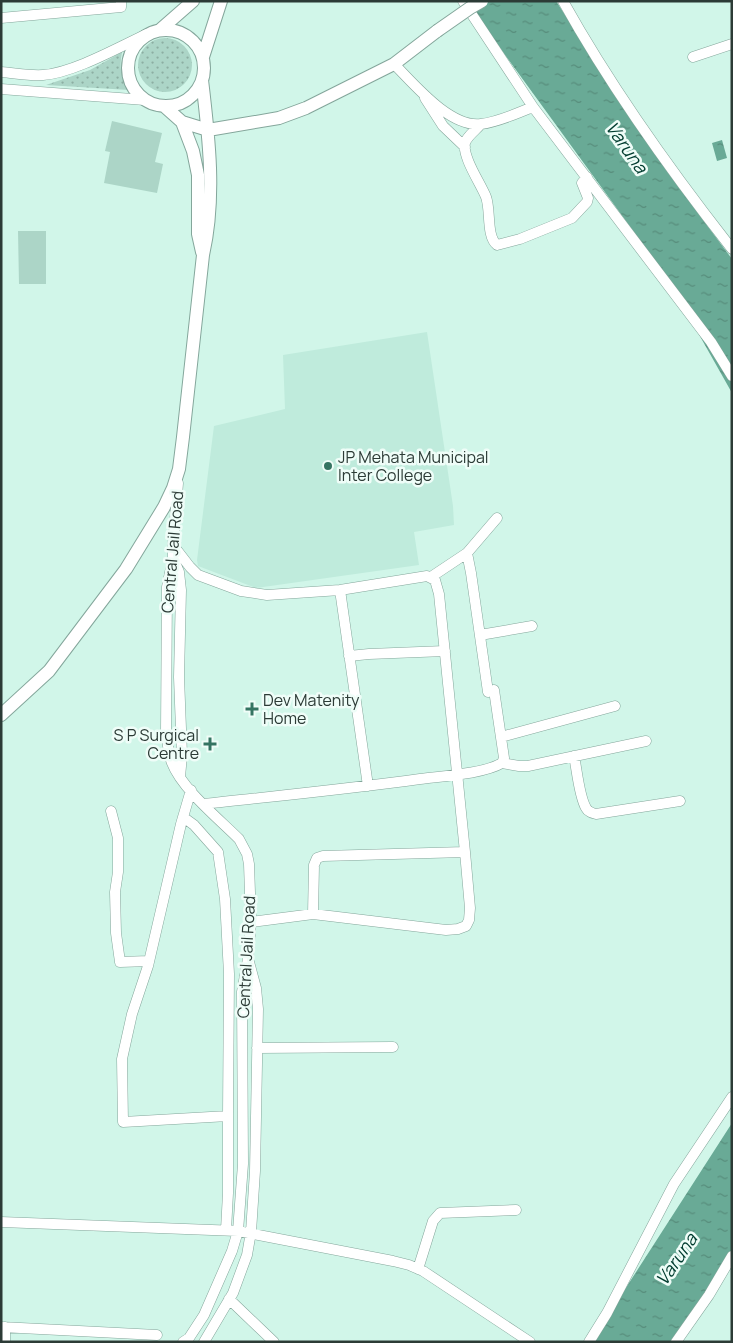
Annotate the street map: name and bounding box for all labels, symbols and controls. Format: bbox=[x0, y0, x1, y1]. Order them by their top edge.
water label: Varuna bbox=[601, 116, 654, 178]
place label: JP Mehata Municipal Inter College bbox=[338, 446, 489, 486]
marker: JP Mehata Municipal Inter College bbox=[322, 460, 334, 472]
street label: Central Jail Road bbox=[156, 490, 188, 614]
place label: Dev Matenity Home bbox=[263, 689, 360, 729]
marker: Dev Matenity Home bbox=[245, 702, 259, 716]
place label: S P Surgical Centre bbox=[114, 724, 199, 764]
marker: S P Surgical Centre bbox=[203, 737, 217, 751]
street label: Central Jail Road bbox=[232, 895, 260, 1019]
water label: Varuna bbox=[650, 1227, 703, 1290]

